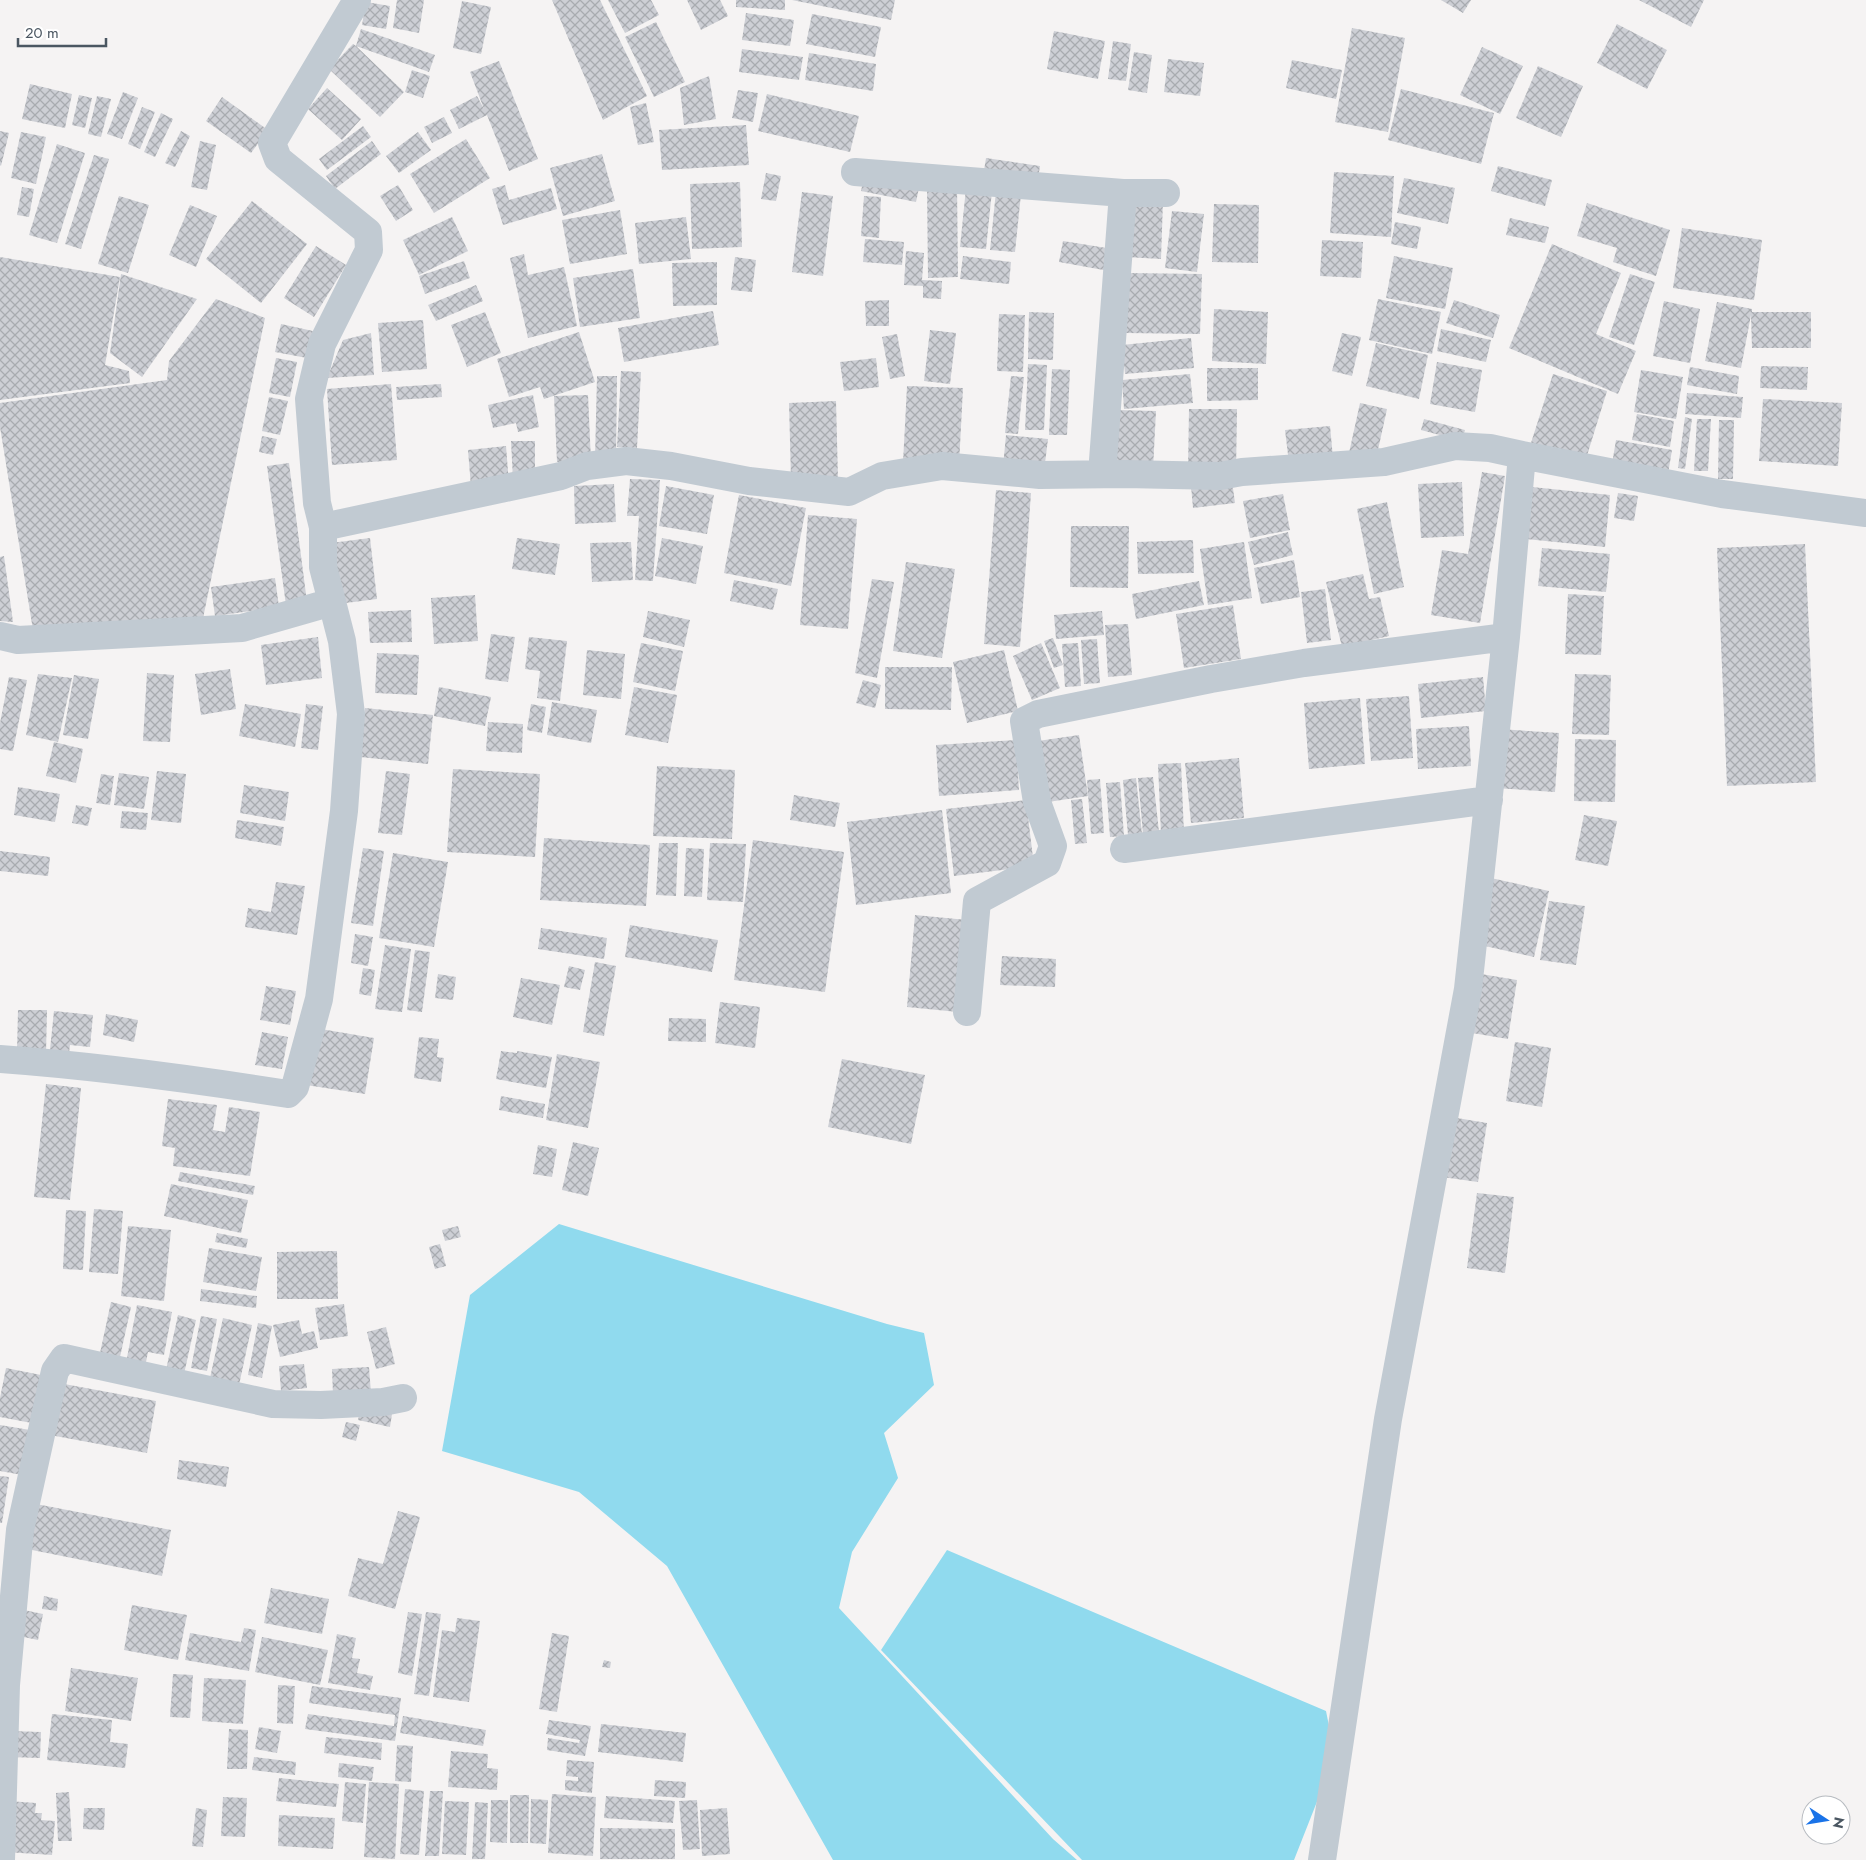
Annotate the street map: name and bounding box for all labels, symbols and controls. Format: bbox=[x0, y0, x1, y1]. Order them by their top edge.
scale bar bbox=[18, 15, 105, 47]
text: 20 m bbox=[25, 22, 59, 44]
north arrow bbox=[1801, 1795, 1851, 1845]
text: N bbox=[1828, 1815, 1850, 1830]

